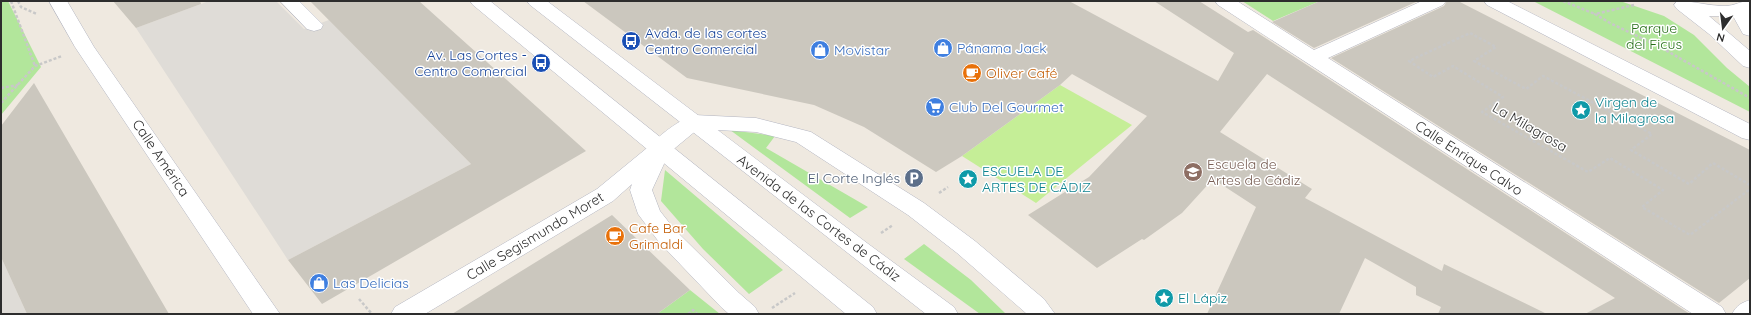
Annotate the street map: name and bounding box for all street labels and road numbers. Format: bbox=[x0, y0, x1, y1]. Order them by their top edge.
street label: La Milagrosa bbox=[1489, 98, 1571, 156]
street label: Calle América bbox=[129, 116, 193, 200]
street label: Calle Enrique Calvo bbox=[1412, 117, 1526, 199]
street label: Avenida de las Cortes de Cádiz bbox=[734, 151, 905, 286]
street label: Calle Segismundo Moret bbox=[463, 188, 607, 284]

